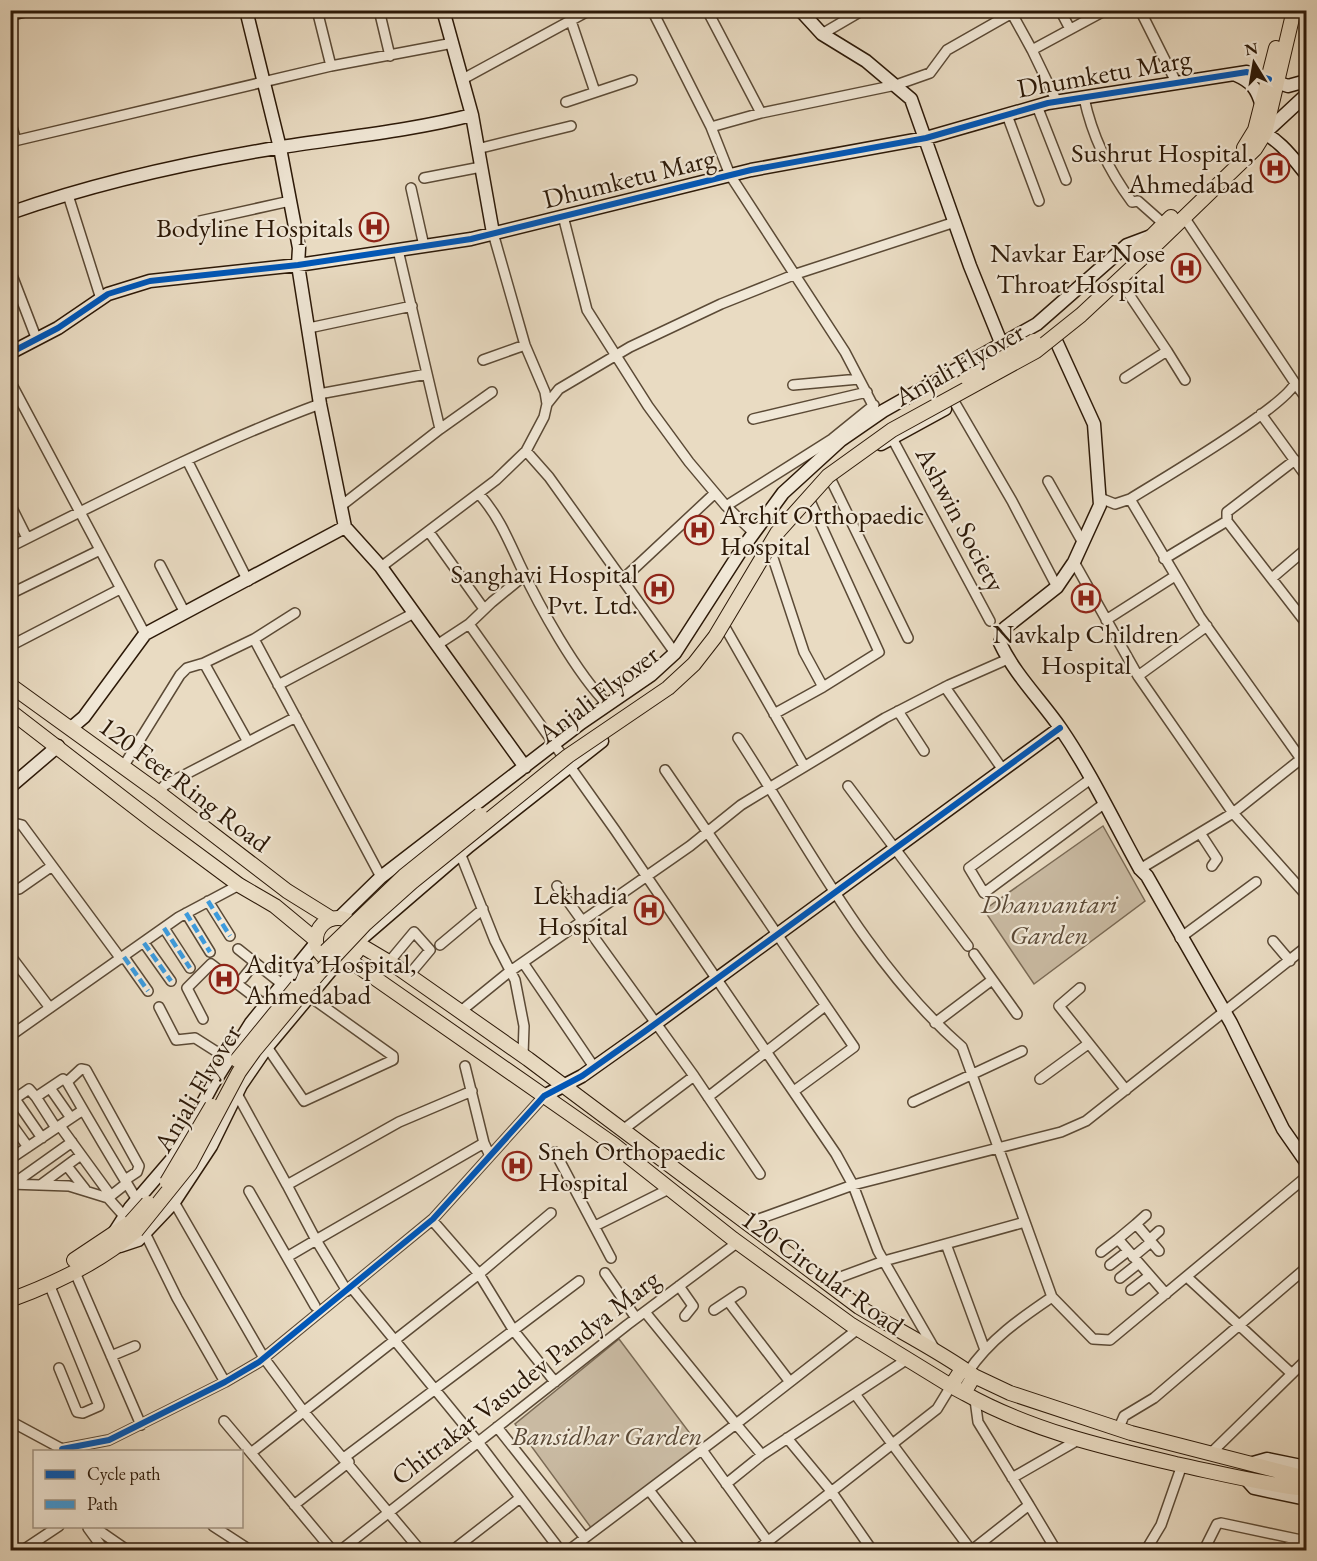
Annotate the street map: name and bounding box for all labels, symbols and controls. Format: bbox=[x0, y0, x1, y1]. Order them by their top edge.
north arrow bbox=[1224, 33, 1284, 93]
text: N bbox=[1243, 37, 1260, 60]
street label: Dhumketu Marg bbox=[1014, 40, 1194, 106]
place label: Sushrut Hospital, Ahmedabad bbox=[1071, 135, 1254, 201]
street label: Dhumketu Marg bbox=[539, 140, 719, 216]
hospital icon: Sushrut Hospital, Ahmedabad bbox=[1259, 152, 1291, 184]
place label: Bodyline Hospitals bbox=[156, 210, 353, 245]
hospital icon: Bodyline Hospitals bbox=[358, 211, 390, 243]
place label: Navkar Ear Nose Throat Hospital bbox=[990, 235, 1165, 301]
hospital icon: Navkar Ear Nose Throat Hospital bbox=[1170, 252, 1202, 284]
street label: Anjali Flyover bbox=[887, 314, 1030, 415]
street label: Ashwin Society bbox=[908, 439, 1014, 598]
place label: Archit Orthopaedic Hospital bbox=[719, 497, 924, 563]
hospital icon: Archit Orthopaedic Hospital bbox=[683, 514, 715, 546]
place label: Sanghavi Hospital Pvt. Ltd. bbox=[450, 556, 638, 622]
hospital icon: Sanghavi Hospital Pvt. Ltd. bbox=[643, 573, 675, 605]
hospital icon: Navkalp Children Hospital bbox=[1070, 582, 1102, 614]
place label: Navkalp Children Hospital bbox=[993, 616, 1179, 682]
street label: Anjali Flyover bbox=[529, 637, 666, 752]
street label: 120 Feet Ring Road bbox=[92, 708, 278, 860]
place label: Lekhadia Hospital bbox=[533, 877, 628, 943]
park label: Dhanvantari Garden bbox=[979, 886, 1119, 952]
hospital icon: Lekhadia Hospital bbox=[633, 894, 665, 926]
place label: Aditya Hospital, Ahmedabad bbox=[244, 946, 417, 1012]
hospital icon: Aditya Hospital, Ahmedabad bbox=[208, 963, 240, 995]
street label: Anjali Flyover bbox=[145, 1018, 249, 1159]
place label: Sneh Orthopaedic Hospital bbox=[538, 1133, 726, 1199]
hospital icon: Sneh Orthopaedic Hospital bbox=[501, 1150, 533, 1182]
street label: 120 Circular Road bbox=[735, 1201, 911, 1343]
street label: Chitrakar Vasudev Pandya Marg bbox=[384, 1261, 667, 1493]
park label: Bansidhar Garden bbox=[510, 1418, 703, 1453]
legend bbox=[33, 1450, 243, 1528]
text: Cycle path bbox=[87, 1462, 161, 1485]
text: Path bbox=[87, 1492, 118, 1515]

